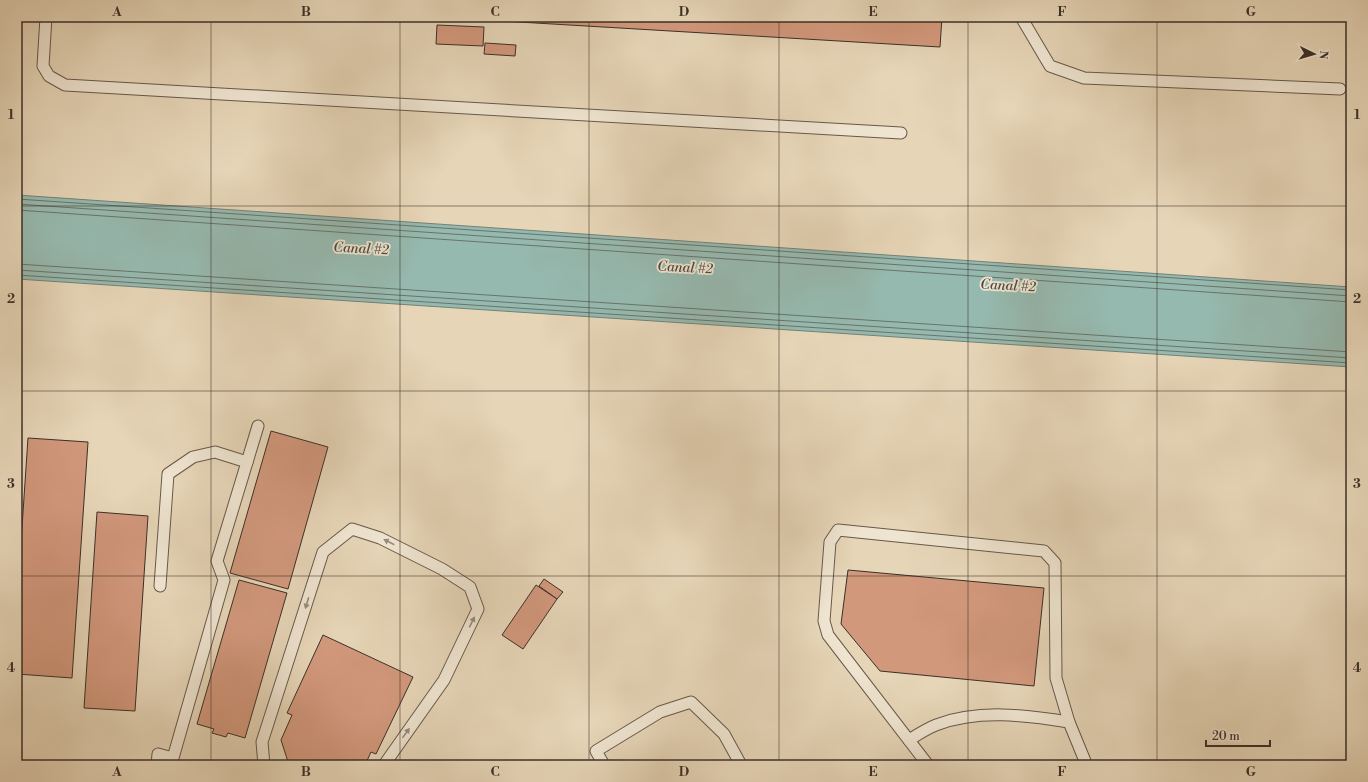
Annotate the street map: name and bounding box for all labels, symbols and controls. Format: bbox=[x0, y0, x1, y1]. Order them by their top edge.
text: A bbox=[111, 4, 122, 20]
text: B bbox=[301, 4, 311, 20]
text: C bbox=[490, 4, 500, 20]
text: D bbox=[679, 4, 689, 20]
text: E bbox=[868, 4, 878, 20]
text: F bbox=[1057, 4, 1067, 20]
text: G bbox=[1246, 4, 1257, 20]
north arrow bbox=[1294, 34, 1334, 74]
text: N bbox=[1316, 50, 1330, 60]
text: 1 bbox=[8, 107, 15, 123]
text: 1 bbox=[1354, 107, 1361, 123]
water label: Canal #2 bbox=[333, 239, 390, 259]
water label: Canal #2 bbox=[657, 258, 714, 278]
water label: Canal #2 bbox=[980, 276, 1037, 296]
text: 2 bbox=[7, 291, 15, 307]
text: 2 bbox=[1353, 291, 1361, 307]
text: 3 bbox=[7, 476, 15, 492]
text: 3 bbox=[1353, 476, 1361, 492]
one-way arrow bbox=[383, 539, 395, 546]
one-way arrow bbox=[304, 597, 310, 609]
one-way arrow bbox=[469, 616, 475, 627]
text: 4 bbox=[7, 660, 16, 676]
text: 4 bbox=[1353, 660, 1362, 676]
scale bar bbox=[1206, 722, 1270, 748]
one-way arrow bbox=[402, 728, 410, 738]
text: 20 m bbox=[1212, 729, 1240, 744]
text: A bbox=[111, 764, 122, 780]
text: B bbox=[301, 764, 311, 780]
text: C bbox=[490, 764, 500, 780]
text: D bbox=[679, 764, 689, 780]
text: E bbox=[868, 764, 878, 780]
text: F bbox=[1057, 764, 1067, 780]
text: G bbox=[1246, 764, 1257, 780]

